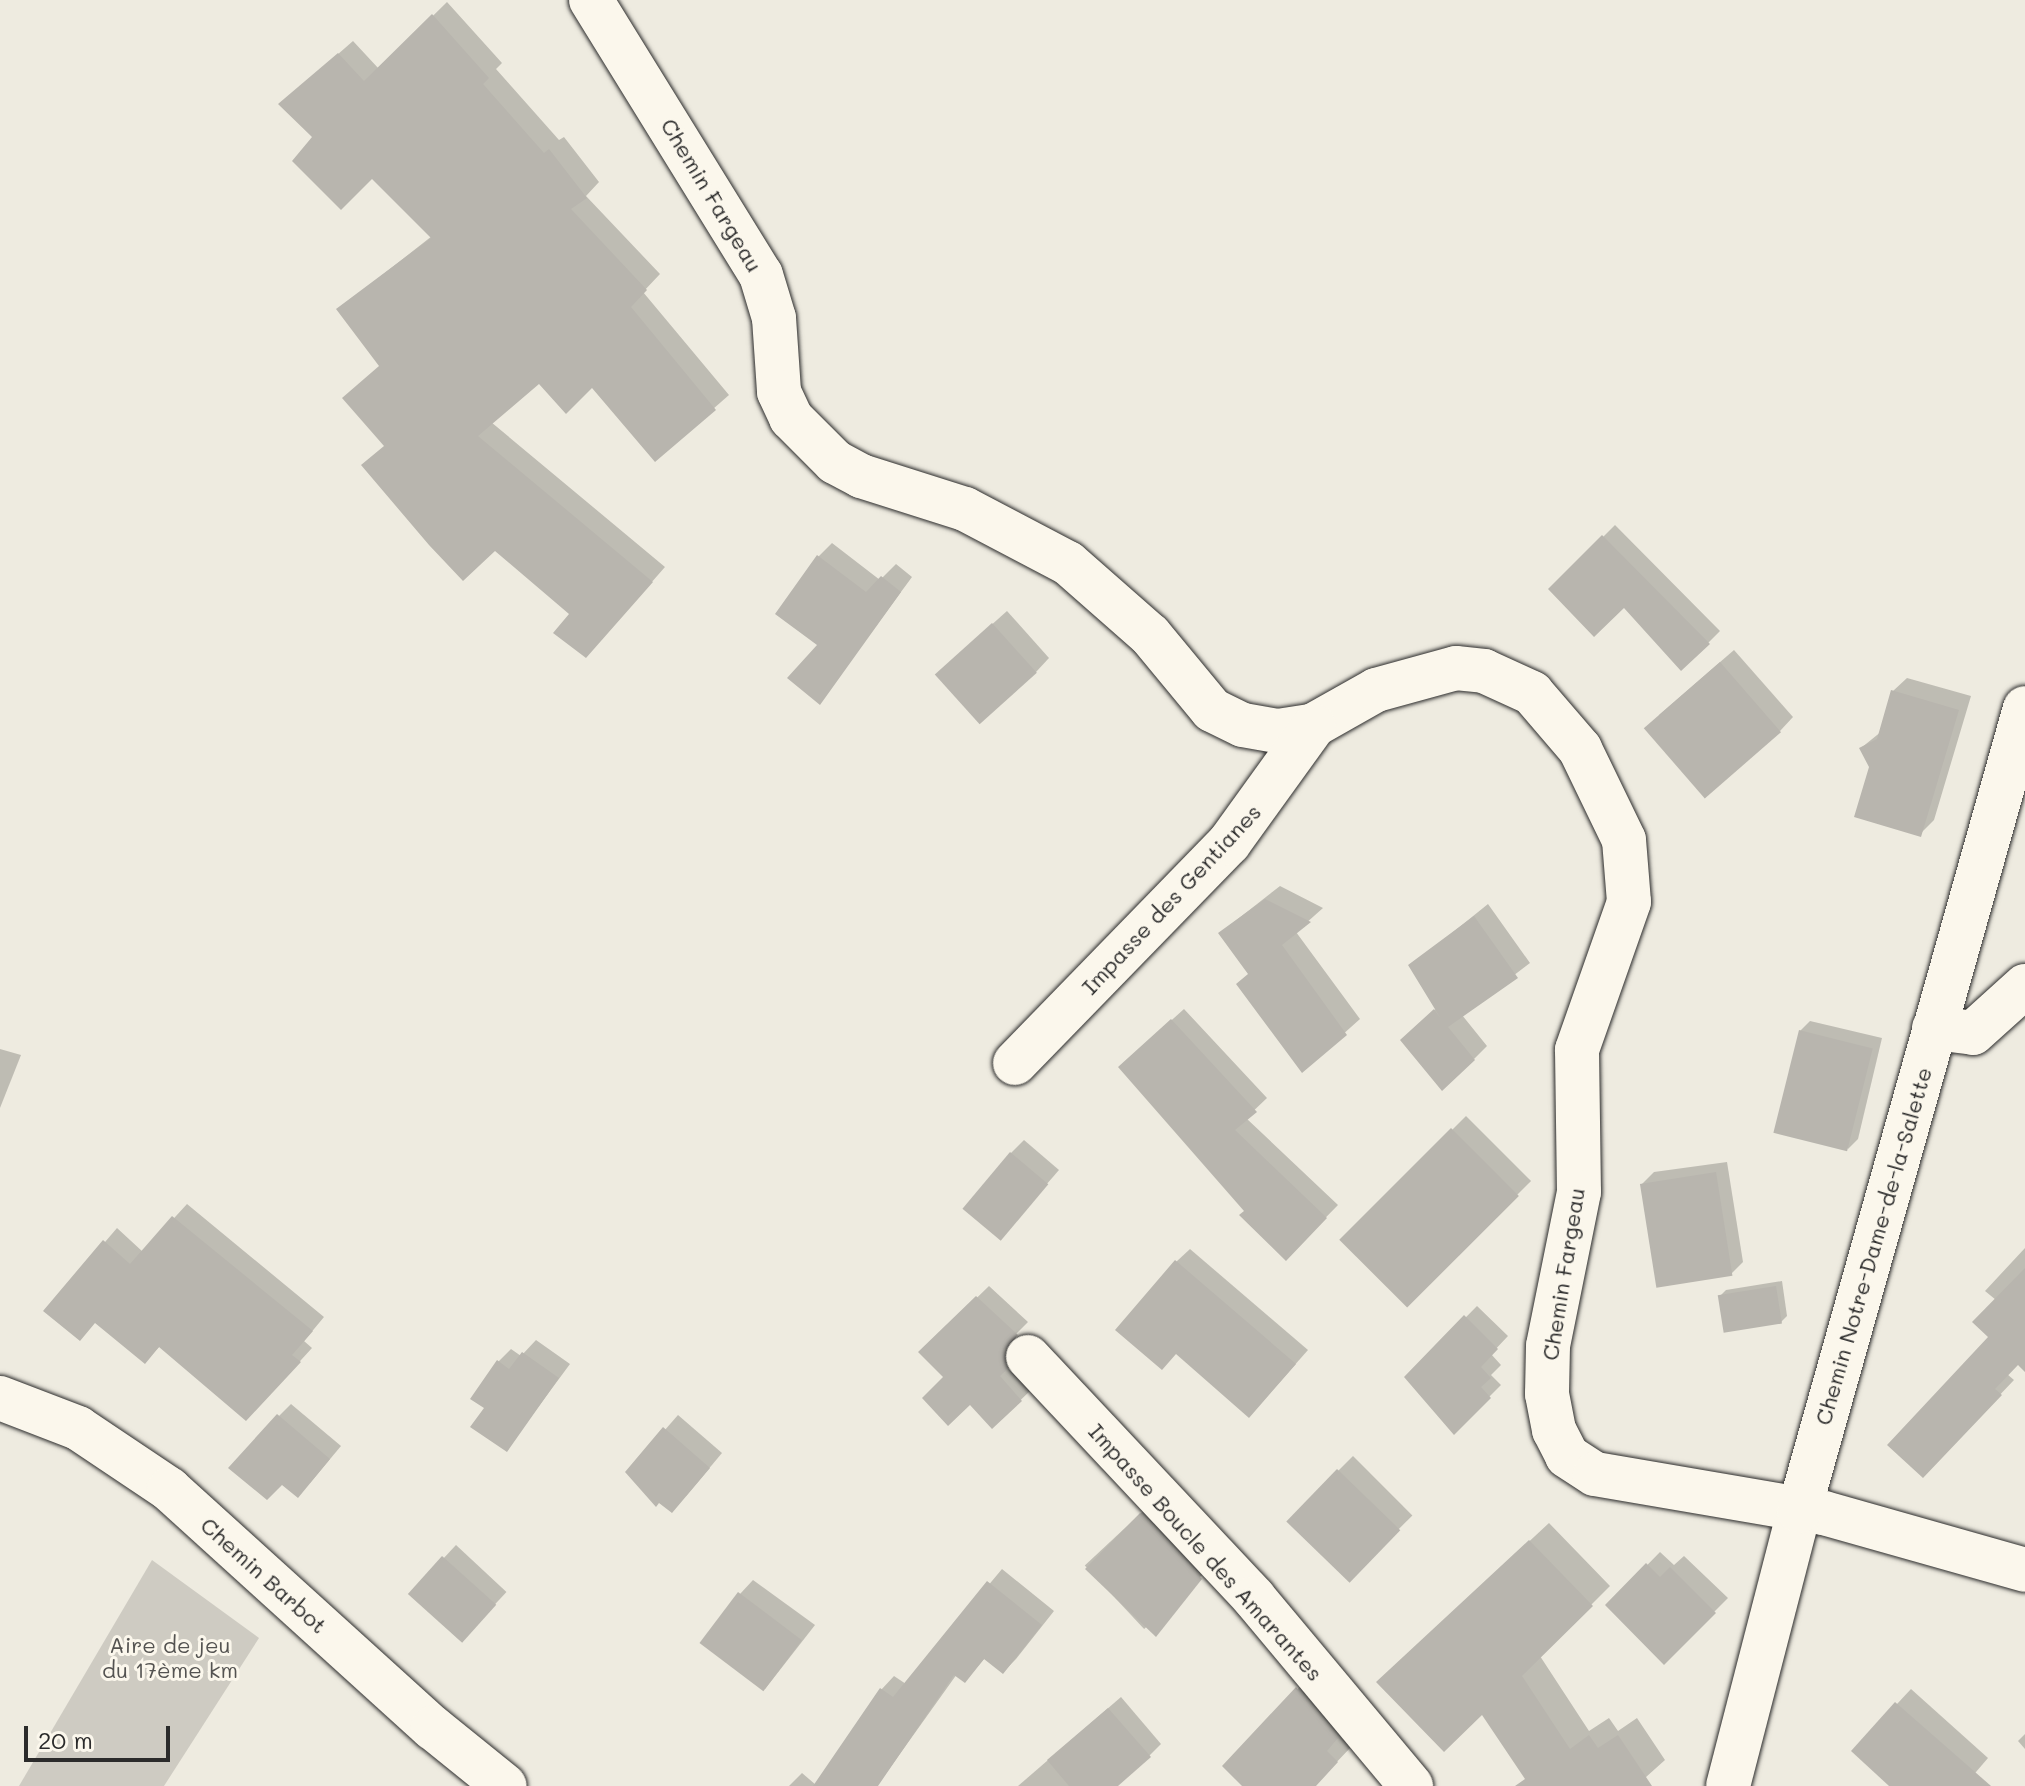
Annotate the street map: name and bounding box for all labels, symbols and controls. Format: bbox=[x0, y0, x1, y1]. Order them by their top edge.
street label: Chemin Fargeau bbox=[656, 113, 768, 277]
street label: Impasse des Gentianes bbox=[1076, 798, 1266, 1000]
street label: Chemin Notre-Dame-de-la-Salette bbox=[1809, 1064, 1937, 1428]
street label: Chemin Fargeau bbox=[1536, 1186, 1590, 1362]
street label: Impasse Boucle des Amarantes bbox=[1083, 1418, 1329, 1686]
street label: Chemin Barbot bbox=[196, 1512, 332, 1638]
park label: Aire de jeu du 17ème km bbox=[102, 1631, 238, 1682]
scale bar bbox=[28, 1710, 174, 1760]
text: 20 m bbox=[38, 1724, 93, 1755]

